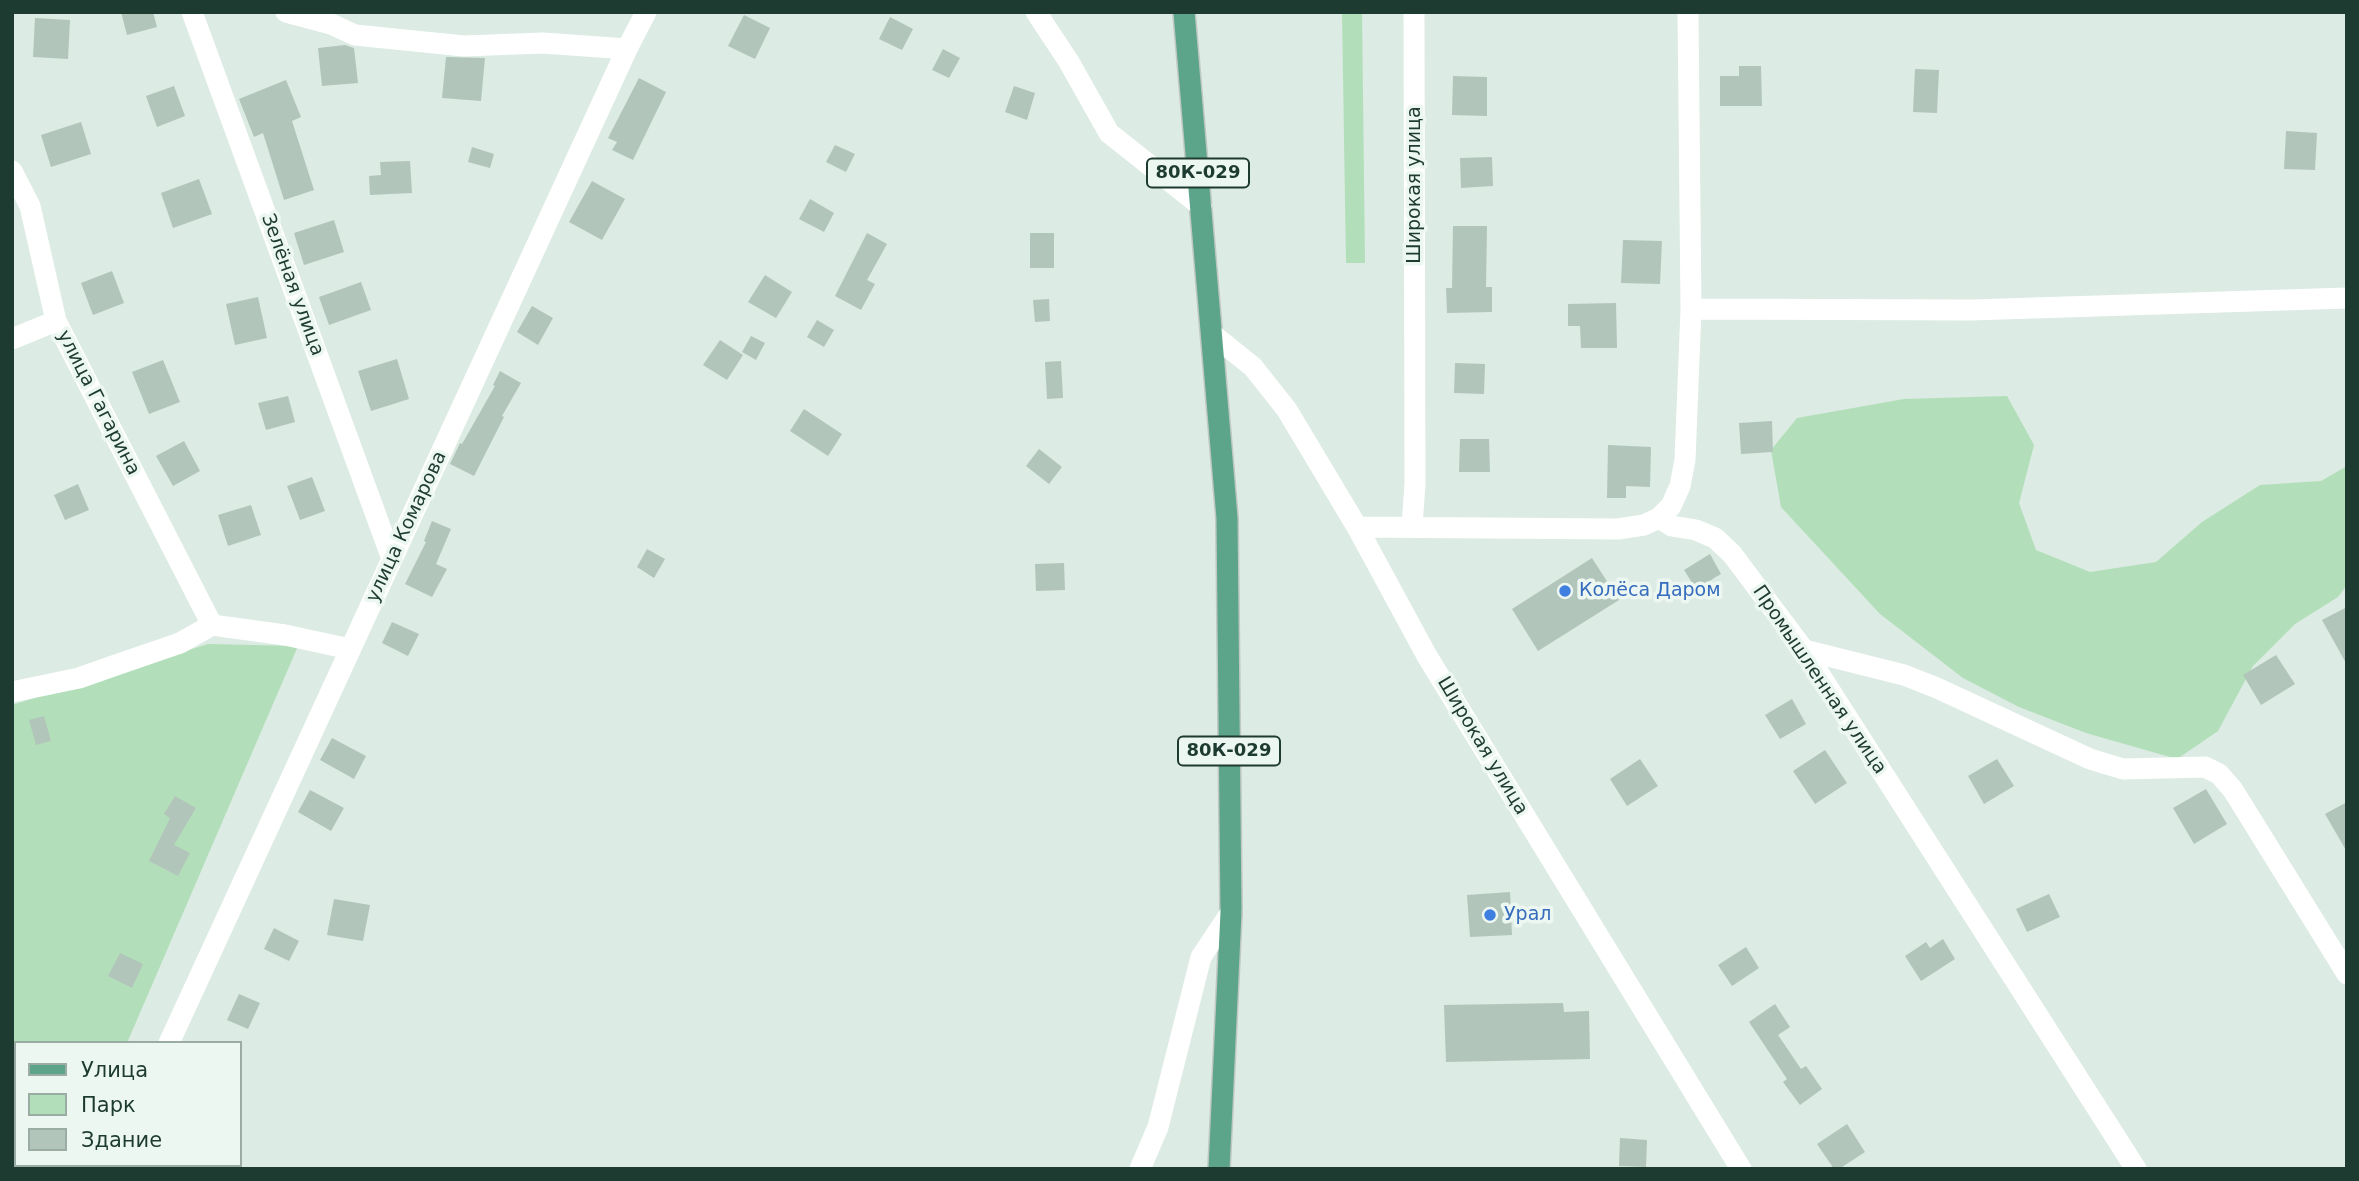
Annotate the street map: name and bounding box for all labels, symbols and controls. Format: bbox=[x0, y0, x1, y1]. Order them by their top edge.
street label: Широкая улица bbox=[1404, 106, 1426, 264]
road number: 80К-029 bbox=[1147, 158, 1249, 188]
street label: Зелёная улица bbox=[256, 211, 328, 359]
street label: улица Гагарина bbox=[52, 327, 144, 479]
street label: улица Комарова bbox=[362, 448, 452, 606]
place label: Колёса Даром bbox=[1579, 580, 1721, 602]
street label: Промышленная улица bbox=[1747, 581, 1891, 779]
marker: Колёса Даром bbox=[1557, 583, 1573, 599]
street label: Широкая улица bbox=[1432, 673, 1532, 819]
road number: 80К-029 bbox=[1178, 736, 1280, 766]
place label: Урал bbox=[1504, 904, 1551, 926]
marker: Урал bbox=[1482, 907, 1498, 923]
legend bbox=[14, 1041, 242, 1167]
text: Улица bbox=[81, 1058, 148, 1082]
text: Парк bbox=[81, 1093, 136, 1117]
text: Здание bbox=[81, 1128, 162, 1152]

